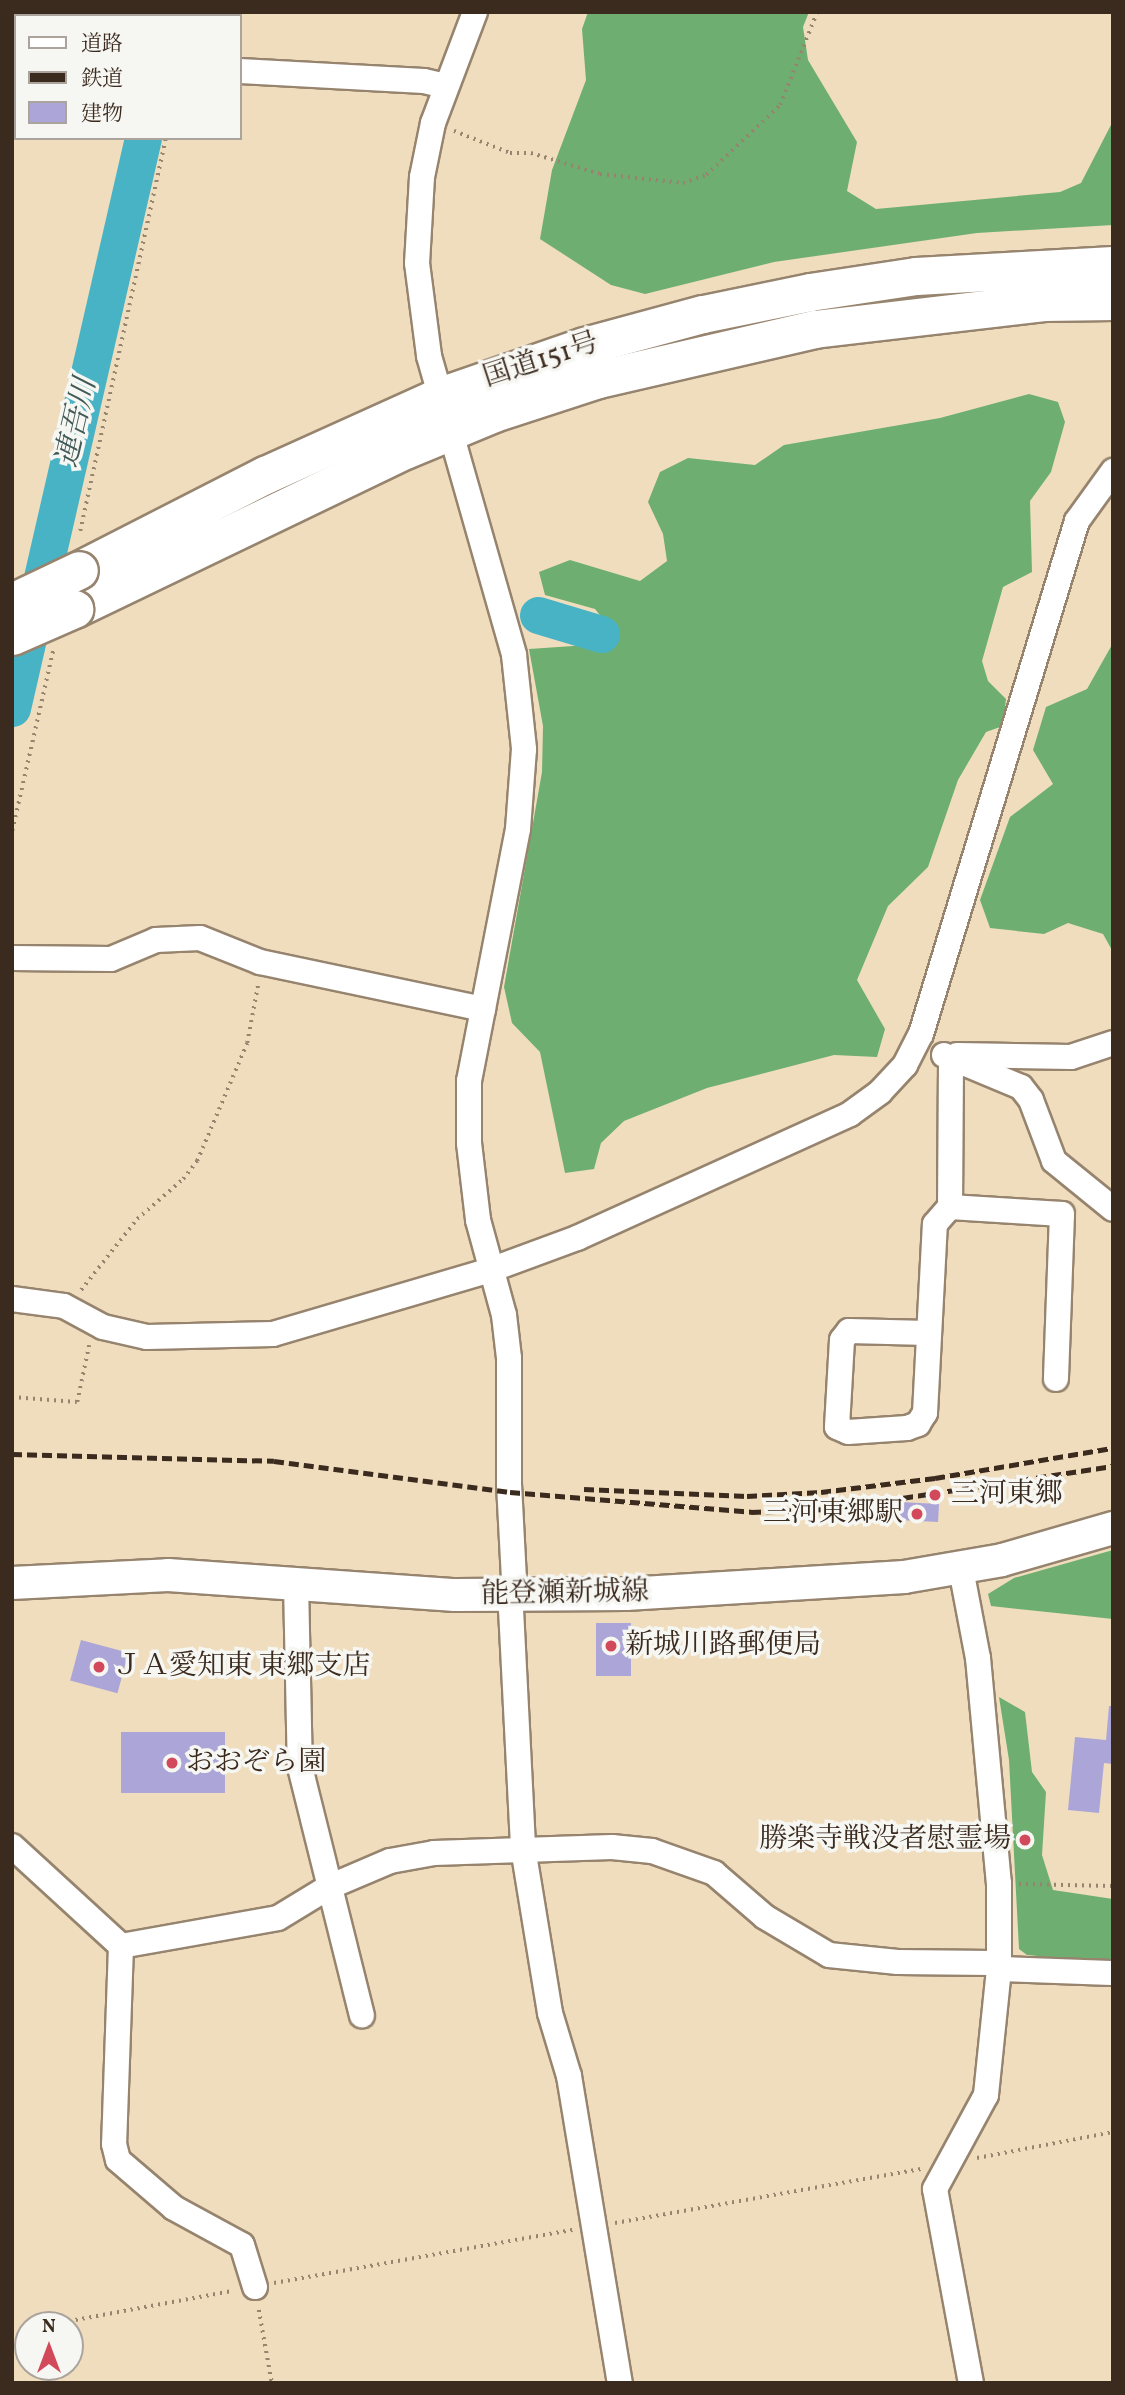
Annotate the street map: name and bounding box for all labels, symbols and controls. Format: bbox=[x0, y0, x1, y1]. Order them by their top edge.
legend bbox=[14, 14, 242, 140]
text: 道路 bbox=[81, 30, 123, 59]
text: 鉄道 bbox=[81, 65, 123, 94]
text: 建物 bbox=[81, 100, 123, 129]
street label: 国道151号 bbox=[479, 327, 603, 395]
water label: 連吾川 bbox=[49, 375, 105, 471]
place label: 三河東郷 bbox=[951, 1478, 1063, 1512]
marker: 三河東郷 bbox=[925, 1485, 945, 1505]
place label: 三河東郷駅 bbox=[763, 1497, 903, 1531]
marker: 三河東郷駅 bbox=[909, 1506, 925, 1522]
street label: 能登瀬新城線 bbox=[481, 1576, 649, 1612]
place label: 新城川路郵便局 bbox=[625, 1629, 821, 1663]
marker: 新城川路郵便局 bbox=[603, 1638, 619, 1654]
place label: ＪＡ愛知東 東郷支店 bbox=[113, 1650, 371, 1684]
marker: ＪＡ愛知東 東郷支店 bbox=[91, 1659, 107, 1675]
place label: おおぞら園 bbox=[186, 1746, 326, 1780]
marker: おおぞら園 bbox=[164, 1755, 180, 1771]
place label: 勝楽寺戦没者慰霊場 bbox=[759, 1823, 1011, 1857]
marker: 勝楽寺戦没者慰霊場 bbox=[1017, 1832, 1033, 1848]
north arrow bbox=[14, 2311, 84, 2381]
text: N bbox=[42, 2314, 56, 2340]

